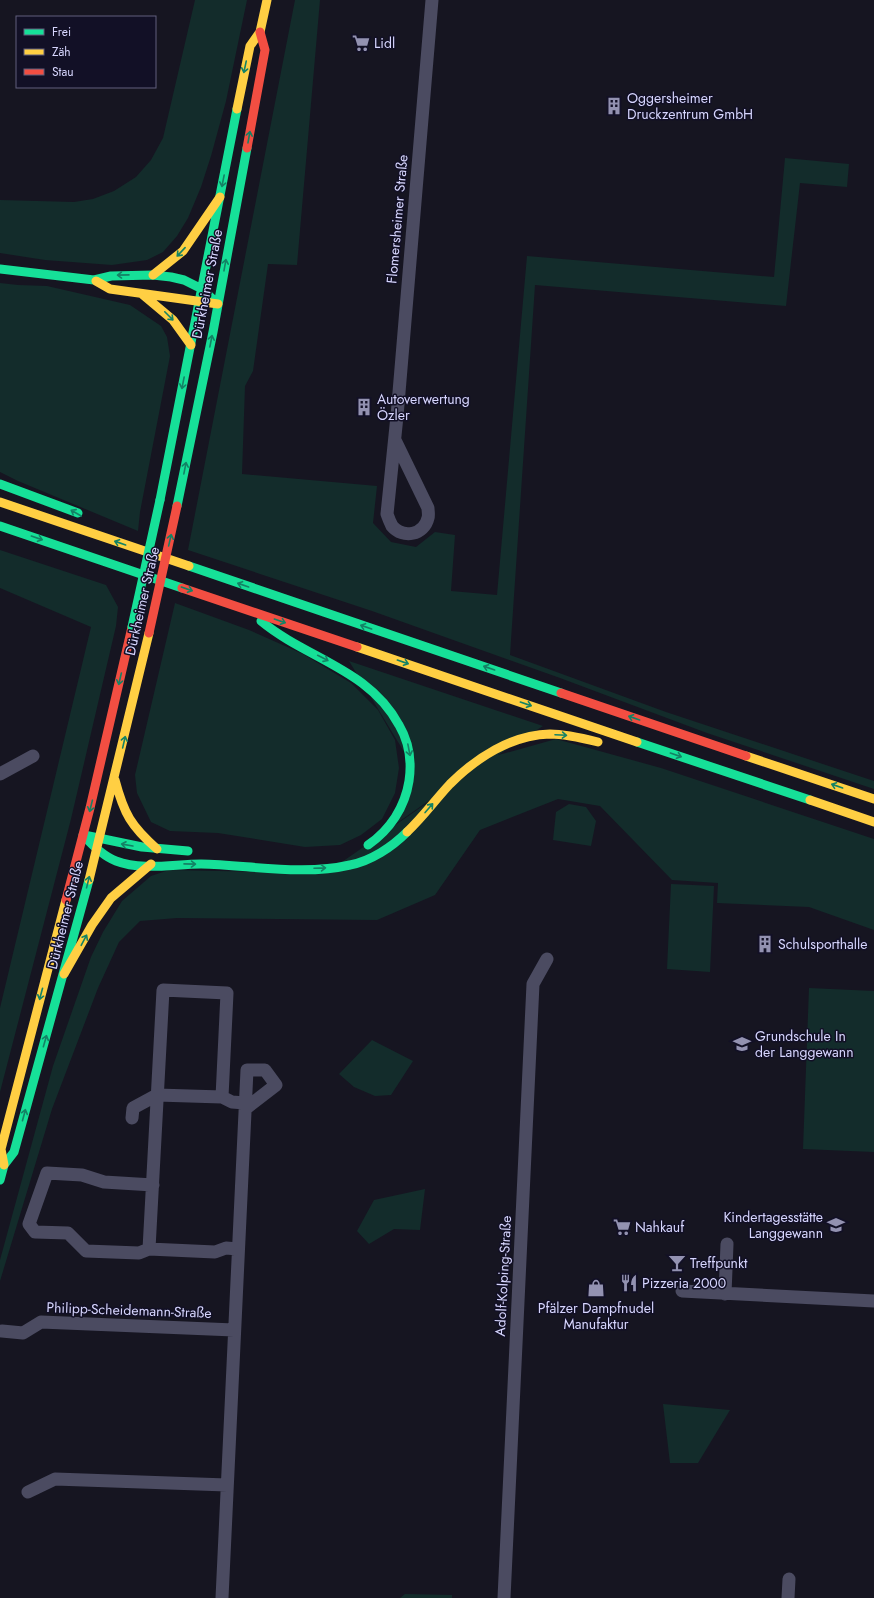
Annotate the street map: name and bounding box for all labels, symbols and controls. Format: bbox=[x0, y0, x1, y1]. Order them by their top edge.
legend bbox=[16, 16, 156, 88]
text: Frei bbox=[52, 23, 71, 41]
supermarket icon: Lidl bbox=[351, 33, 371, 53]
place label: Lidl bbox=[374, 33, 395, 53]
text: Zäh bbox=[52, 43, 71, 61]
one-way arrow bbox=[241, 61, 249, 74]
text: Stau bbox=[52, 63, 74, 81]
place label: Oggersheimer Druckzentrum GmbH bbox=[627, 88, 753, 124]
building icon: Oggersheimer Druckzentrum GmbH bbox=[604, 96, 624, 116]
one-way arrow bbox=[245, 131, 253, 144]
street label: Flomersheimer Straße bbox=[381, 154, 413, 284]
one-way arrow bbox=[218, 174, 226, 187]
street label: Dürkheimer Straße bbox=[187, 228, 227, 340]
one-way arrow bbox=[177, 247, 186, 257]
one-way arrow bbox=[221, 259, 229, 272]
one-way arrow bbox=[117, 272, 130, 279]
one-way arrow bbox=[164, 311, 174, 321]
one-way arrow bbox=[207, 334, 215, 347]
one-way arrow bbox=[179, 377, 187, 390]
place label: Autoverwertung Özler bbox=[377, 389, 470, 425]
building icon: Autoverwertung Özler bbox=[354, 397, 374, 417]
one-way arrow bbox=[182, 462, 190, 475]
one-way arrow bbox=[70, 509, 82, 517]
one-way arrow bbox=[166, 534, 174, 547]
one-way arrow bbox=[30, 535, 43, 542]
one-way arrow bbox=[113, 539, 126, 546]
street label: Dürkheimer Straße bbox=[120, 545, 164, 657]
one-way arrow bbox=[236, 581, 249, 588]
one-way arrow bbox=[180, 586, 193, 593]
one-way arrow bbox=[274, 617, 286, 625]
one-way arrow bbox=[360, 622, 372, 630]
one-way arrow bbox=[317, 655, 329, 663]
one-way arrow bbox=[397, 659, 409, 667]
one-way arrow bbox=[483, 664, 495, 672]
one-way arrow bbox=[115, 672, 123, 685]
one-way arrow bbox=[520, 701, 533, 708]
one-way arrow bbox=[629, 713, 641, 721]
one-way arrow bbox=[554, 731, 567, 738]
one-way arrow bbox=[120, 736, 128, 749]
one-way arrow bbox=[405, 743, 413, 756]
one-way arrow bbox=[670, 751, 682, 759]
one-way arrow bbox=[831, 782, 843, 790]
one-way arrow bbox=[86, 799, 94, 812]
one-way arrow bbox=[425, 803, 434, 813]
one-way arrow bbox=[121, 840, 134, 848]
street label: Dürkheimer Straße bbox=[42, 859, 88, 971]
one-way arrow bbox=[183, 860, 196, 868]
one-way arrow bbox=[313, 864, 326, 872]
one-way arrow bbox=[84, 876, 92, 889]
building icon: Schulsporthalle bbox=[755, 934, 775, 954]
place label: Schulsporthalle bbox=[778, 934, 867, 954]
one-way arrow bbox=[80, 935, 88, 947]
one-way arrow bbox=[37, 987, 44, 1000]
place label: Grundschule In der Langgewann bbox=[755, 1026, 854, 1062]
school or university icon: Grundschule In der Langgewann bbox=[732, 1034, 752, 1054]
one-way arrow bbox=[42, 1035, 49, 1048]
one-way arrow bbox=[21, 1109, 29, 1122]
place label: Kindertagesstätte Langgewann bbox=[723, 1207, 823, 1243]
street label: Adolf-Kolping-Straße bbox=[490, 1215, 516, 1337]
school or university icon: Kindertagesstätte Langgewann bbox=[826, 1215, 846, 1235]
supermarket icon: Nahkauf bbox=[612, 1217, 632, 1237]
place label: Nahkauf bbox=[635, 1217, 685, 1237]
bar icon: Treffpunkt bbox=[667, 1253, 687, 1273]
place label: Treffpunkt bbox=[690, 1253, 748, 1273]
restaurant icon: Pizzeria 2000 bbox=[619, 1273, 639, 1293]
place label: Pizzeria 2000 bbox=[642, 1273, 726, 1293]
shop icon: Pfälzer Dampfnudel Manufaktur bbox=[586, 1278, 606, 1298]
street label: Philipp-Scheidemann-Straße bbox=[46, 1297, 212, 1323]
place label: Pfälzer Dampfnudel Manufaktur bbox=[538, 1298, 654, 1334]

